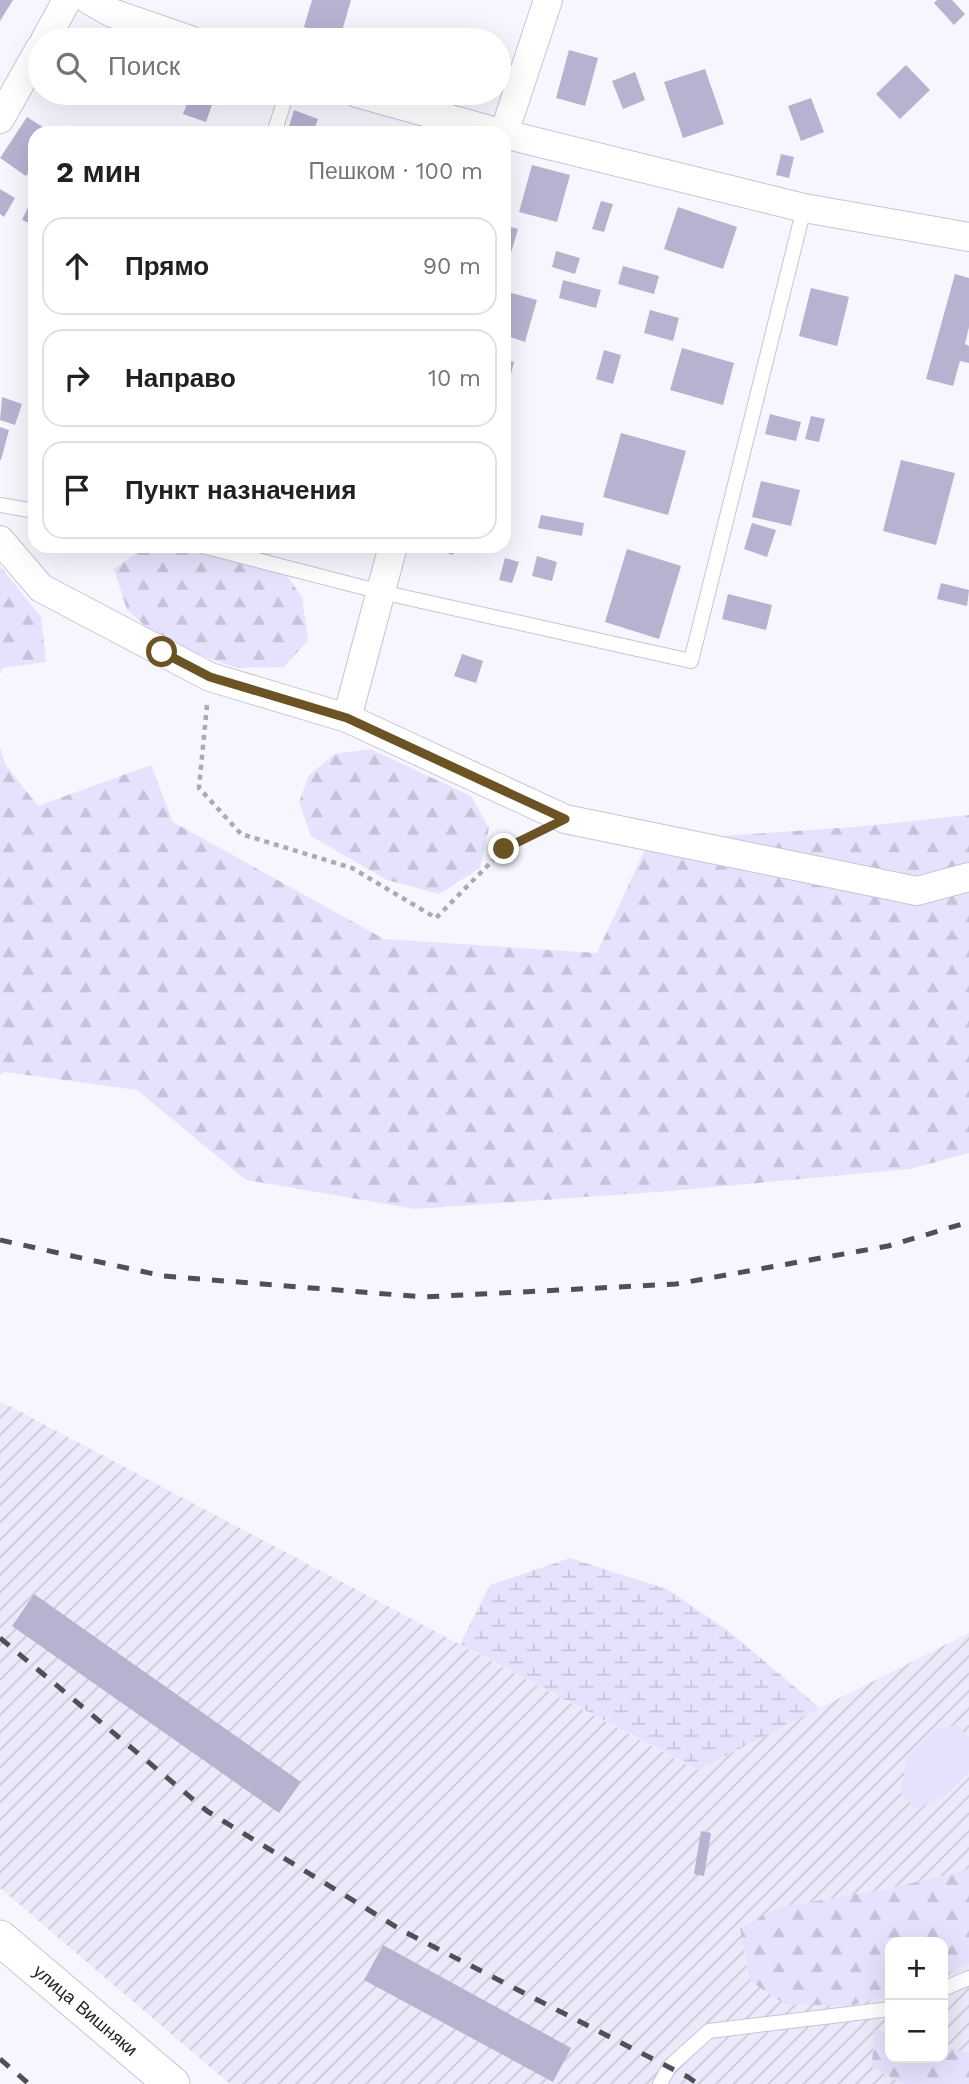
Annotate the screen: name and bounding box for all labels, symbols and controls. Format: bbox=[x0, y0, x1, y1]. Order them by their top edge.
search box bbox=[28, 28, 511, 105]
icon: search bbox=[52, 48, 90, 86]
text: Поиск bbox=[108, 51, 180, 81]
text: 2 мин bbox=[56, 154, 141, 189]
text: Пешком · 100 m bbox=[309, 158, 483, 185]
icon: ahead bbox=[58, 247, 96, 285]
text: Прямо bbox=[125, 251, 209, 281]
text: 90 m bbox=[423, 253, 481, 280]
icon: right bbox=[58, 359, 96, 397]
text: Направо bbox=[125, 363, 236, 393]
text: 10 m bbox=[428, 365, 481, 392]
icon: arrive bbox=[58, 471, 96, 509]
text: Пункт назначения bbox=[125, 475, 356, 505]
route start bbox=[146, 636, 177, 667]
route end bbox=[488, 833, 519, 864]
map controls bbox=[885, 1937, 948, 2063]
button: + bbox=[885, 1937, 948, 2000]
street label: улица Вишняки bbox=[29, 1960, 142, 2060]
button: − bbox=[885, 2000, 948, 2063]

